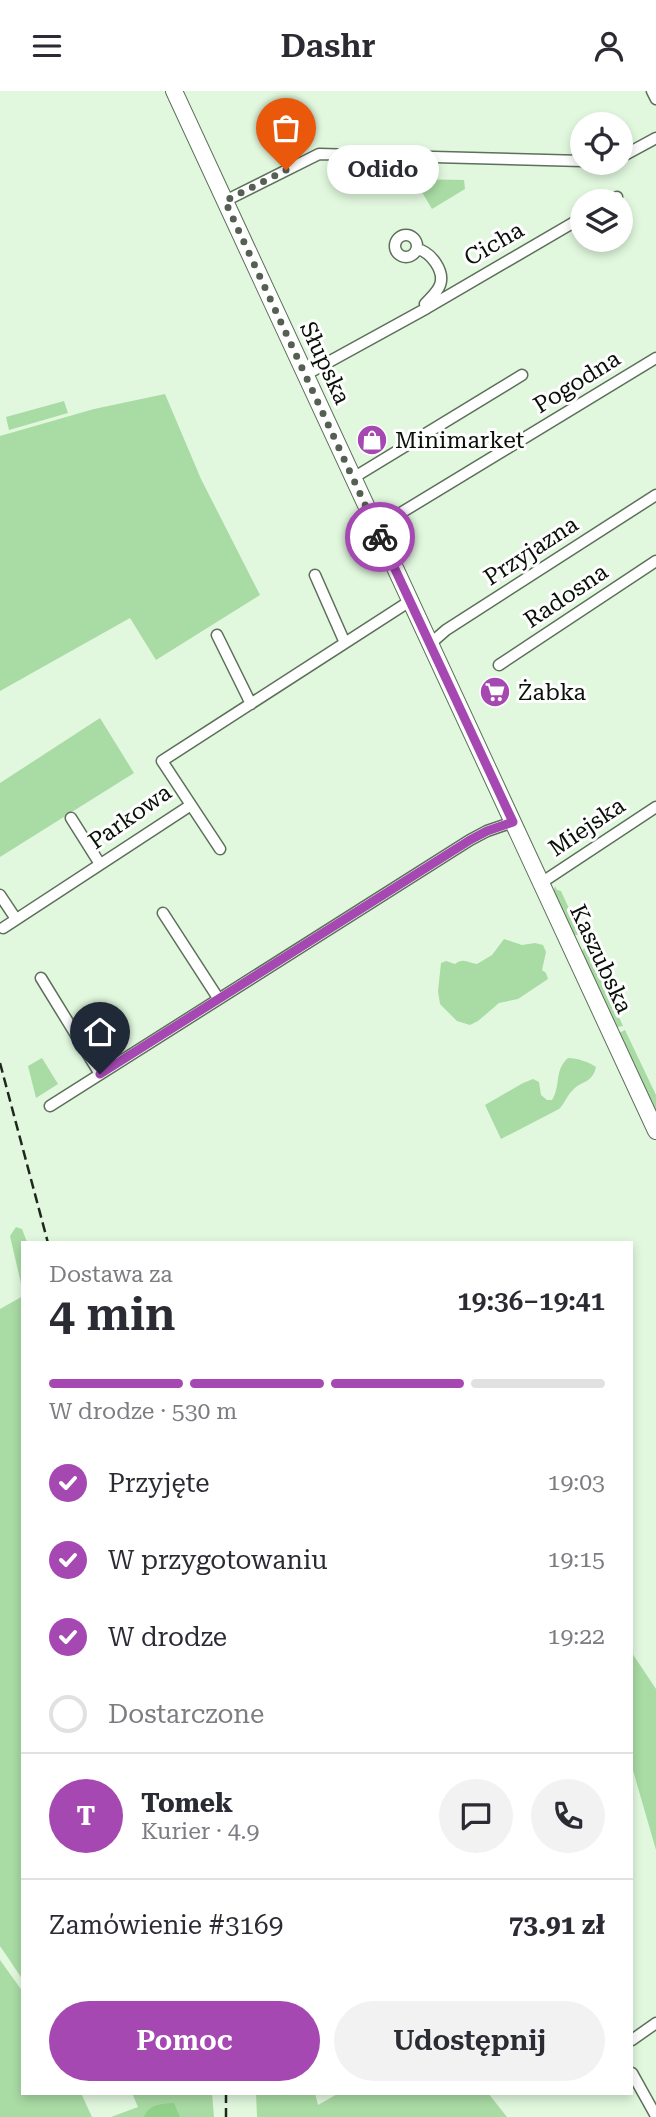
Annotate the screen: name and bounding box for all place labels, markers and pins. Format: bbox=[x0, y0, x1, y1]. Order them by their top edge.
pin bbox=[256, 98, 316, 170]
callout: Odido bbox=[328, 146, 440, 195]
shop icon: Minimarket bbox=[355, 423, 389, 457]
place label: Minimarket bbox=[395, 427, 525, 454]
supermarket icon: Żabka bbox=[478, 675, 512, 709]
place label: Żabka bbox=[518, 679, 587, 706]
pin bbox=[70, 1002, 130, 1074]

